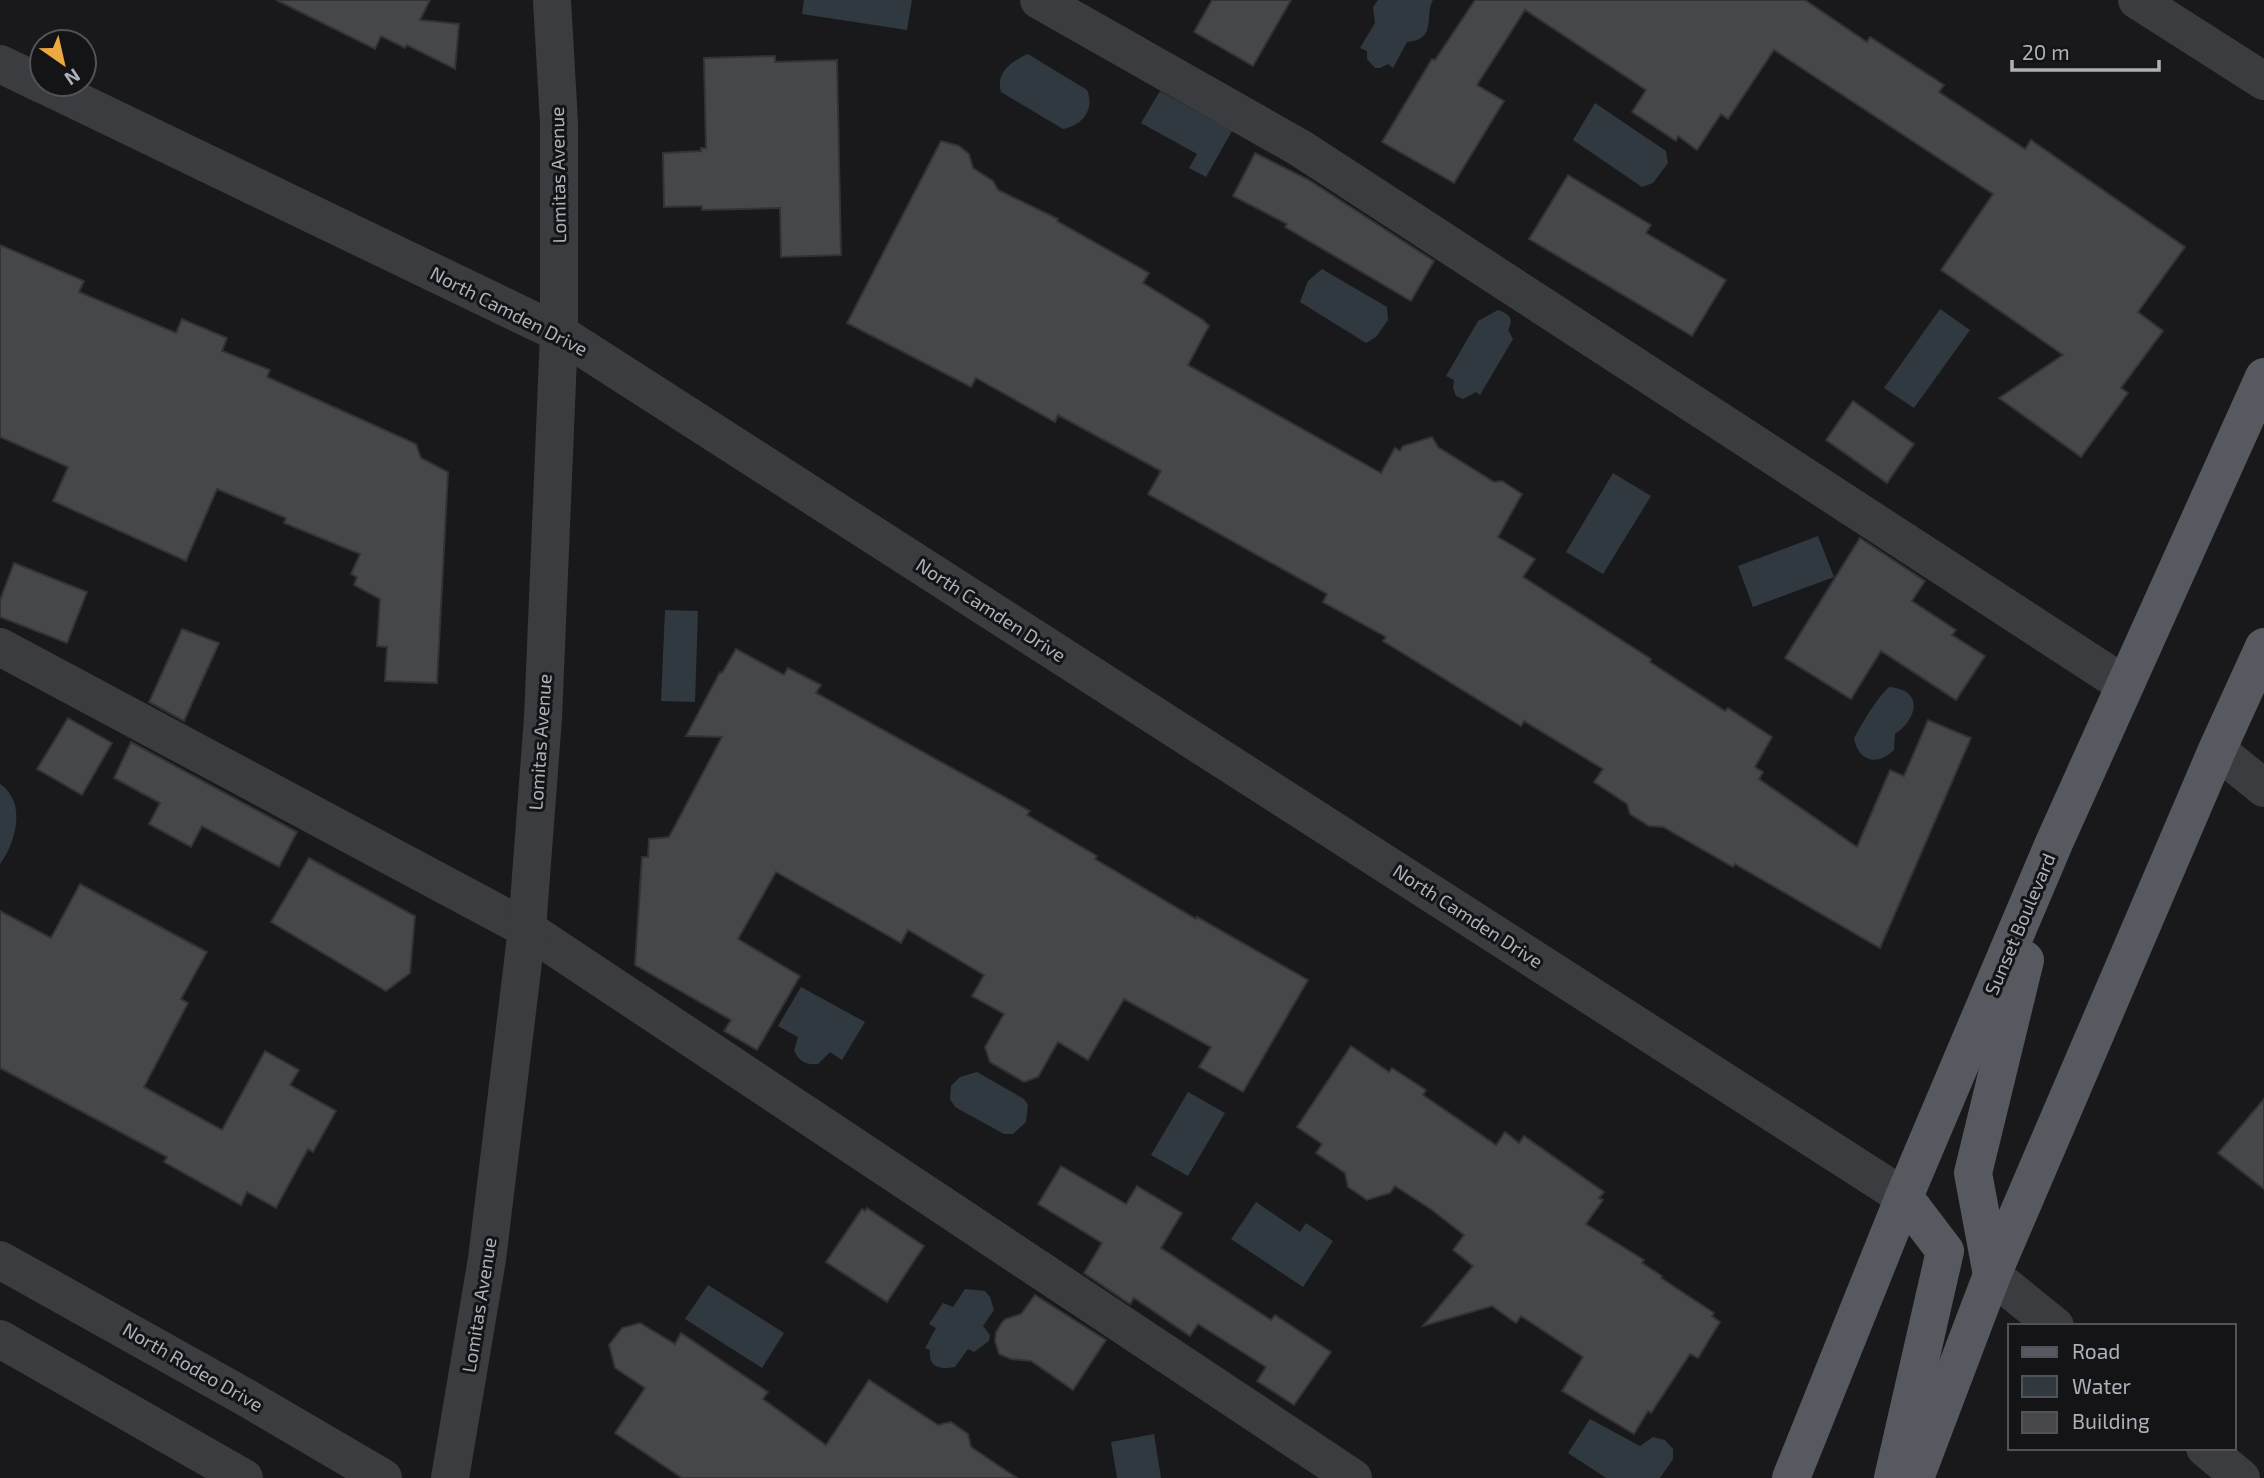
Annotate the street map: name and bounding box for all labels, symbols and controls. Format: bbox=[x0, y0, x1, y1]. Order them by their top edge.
north arrow bbox=[28, 28, 98, 98]
scale bar bbox=[2012, 28, 2159, 72]
text: 20 m bbox=[2022, 39, 2070, 64]
text: N bbox=[61, 64, 85, 91]
street label: Lomitas Avenue bbox=[545, 106, 570, 244]
street label: North Camden Drive bbox=[427, 261, 592, 360]
street label: North Camden Drive bbox=[912, 553, 1070, 667]
street label: Lomitas Avenue bbox=[523, 673, 556, 811]
street label: Sunset Boulevard bbox=[1979, 849, 2060, 998]
street label: North Camden Drive bbox=[1389, 859, 1547, 973]
street label: Lomitas Avenue bbox=[456, 1236, 501, 1374]
street label: North Rodeo Drive bbox=[119, 1317, 267, 1416]
legend bbox=[2008, 1324, 2236, 1450]
text: Road bbox=[2072, 1338, 2120, 1363]
text: Water bbox=[2072, 1373, 2131, 1398]
text: Building bbox=[2072, 1408, 2150, 1433]

